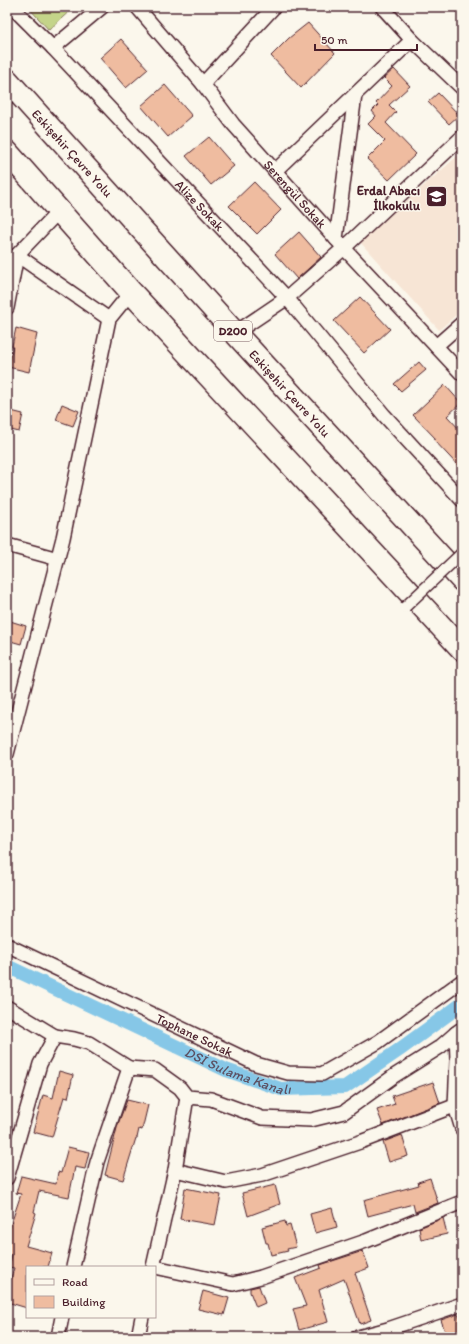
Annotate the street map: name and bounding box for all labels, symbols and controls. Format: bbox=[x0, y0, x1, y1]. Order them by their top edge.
scale bar bbox=[315, 26, 417, 52]
text: 50 m bbox=[321, 33, 347, 47]
street label: Eskişehir Çevre Yolu bbox=[29, 106, 116, 200]
street label: Serengül Sokak bbox=[261, 157, 330, 231]
street label: Alize Sokak bbox=[172, 176, 228, 234]
place label: Erdal Abacı İlkokulu bbox=[357, 183, 421, 213]
school or university icon: Erdal Abacı İlkokulu bbox=[423, 184, 449, 210]
road number: D200 bbox=[214, 321, 252, 341]
street label: Eskişehir Çevre Yolu bbox=[246, 346, 334, 440]
street label: Tophane Sokak bbox=[154, 1010, 236, 1059]
water label: DSİ Sulama Kanalı bbox=[182, 1043, 292, 1098]
legend bbox=[26, 1266, 156, 1318]
text: Road bbox=[62, 1275, 88, 1289]
text: Building bbox=[62, 1295, 106, 1309]

